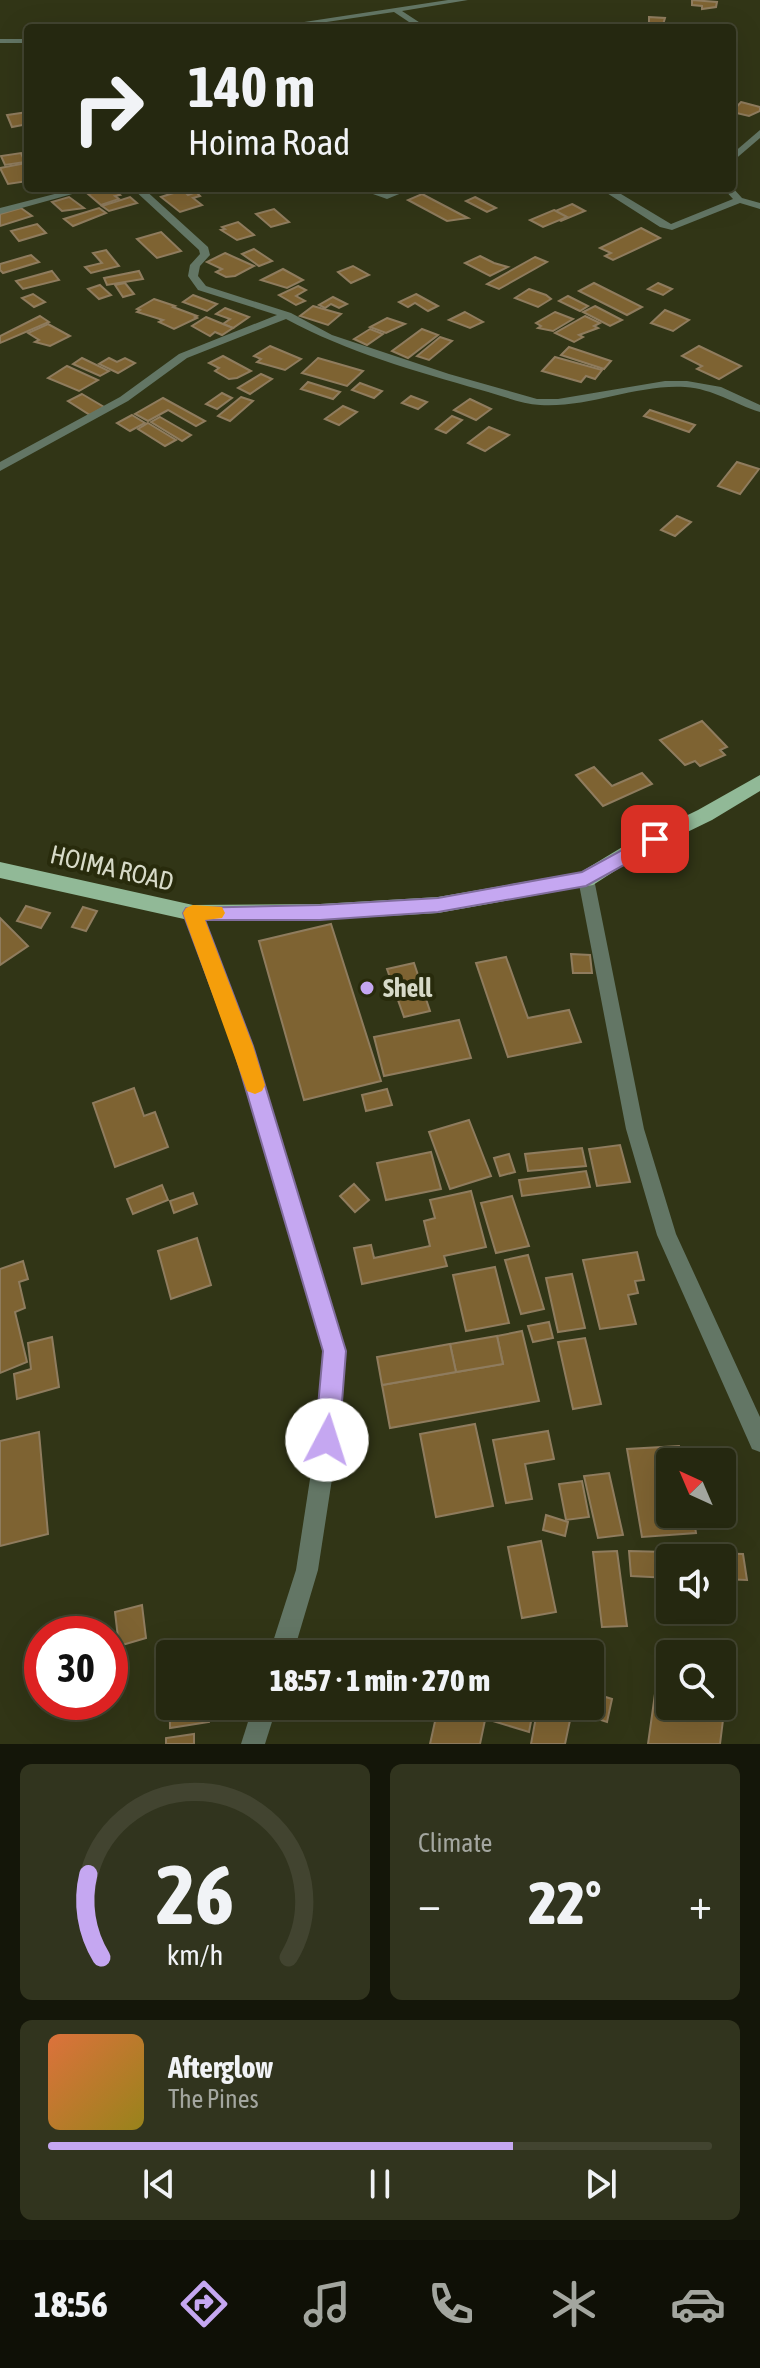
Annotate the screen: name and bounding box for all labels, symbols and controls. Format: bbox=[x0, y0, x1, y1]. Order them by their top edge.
text: 140 m bbox=[188, 55, 315, 119]
icon: right bbox=[56, 56, 160, 160]
text: Hoima Road bbox=[188, 121, 350, 163]
pin bbox=[621, 805, 689, 873]
icon: arrive bbox=[633, 817, 677, 861]
street label: HOIMA ROAD bbox=[47, 839, 177, 897]
place label: Shell bbox=[383, 973, 433, 1003]
marker: Shell bbox=[358, 979, 376, 997]
position arrow bbox=[285, 1398, 369, 1482]
north arrow bbox=[656, 1448, 736, 1528]
map controls bbox=[656, 1448, 736, 1720]
button: sound bbox=[656, 1544, 736, 1624]
speed limit sign: 30 bbox=[24, 1616, 128, 1720]
button: search bbox=[656, 1640, 736, 1720]
text: 18:57 · 1 min · 270 m bbox=[270, 1663, 490, 1697]
text: Climate bbox=[418, 1828, 492, 1858]
text: 26 bbox=[156, 1846, 234, 1942]
text: 22° bbox=[529, 1868, 601, 1937]
text: − bbox=[418, 1878, 441, 1928]
text: + bbox=[689, 1878, 712, 1928]
text: km/h bbox=[167, 1938, 223, 1971]
text: Afterglow bbox=[168, 2050, 273, 2084]
text: The Pines bbox=[168, 2084, 259, 2114]
icon: previous bbox=[137, 2162, 181, 2206]
icon: pause bbox=[358, 2162, 402, 2206]
icon: next bbox=[579, 2162, 623, 2206]
icon: directions bbox=[176, 2276, 232, 2332]
icon: music bbox=[299, 2276, 355, 2332]
icon: phone bbox=[423, 2276, 479, 2332]
icon: climate bbox=[546, 2276, 602, 2332]
icon: car bbox=[670, 2276, 726, 2332]
text: 18:56 bbox=[34, 2283, 108, 2325]

